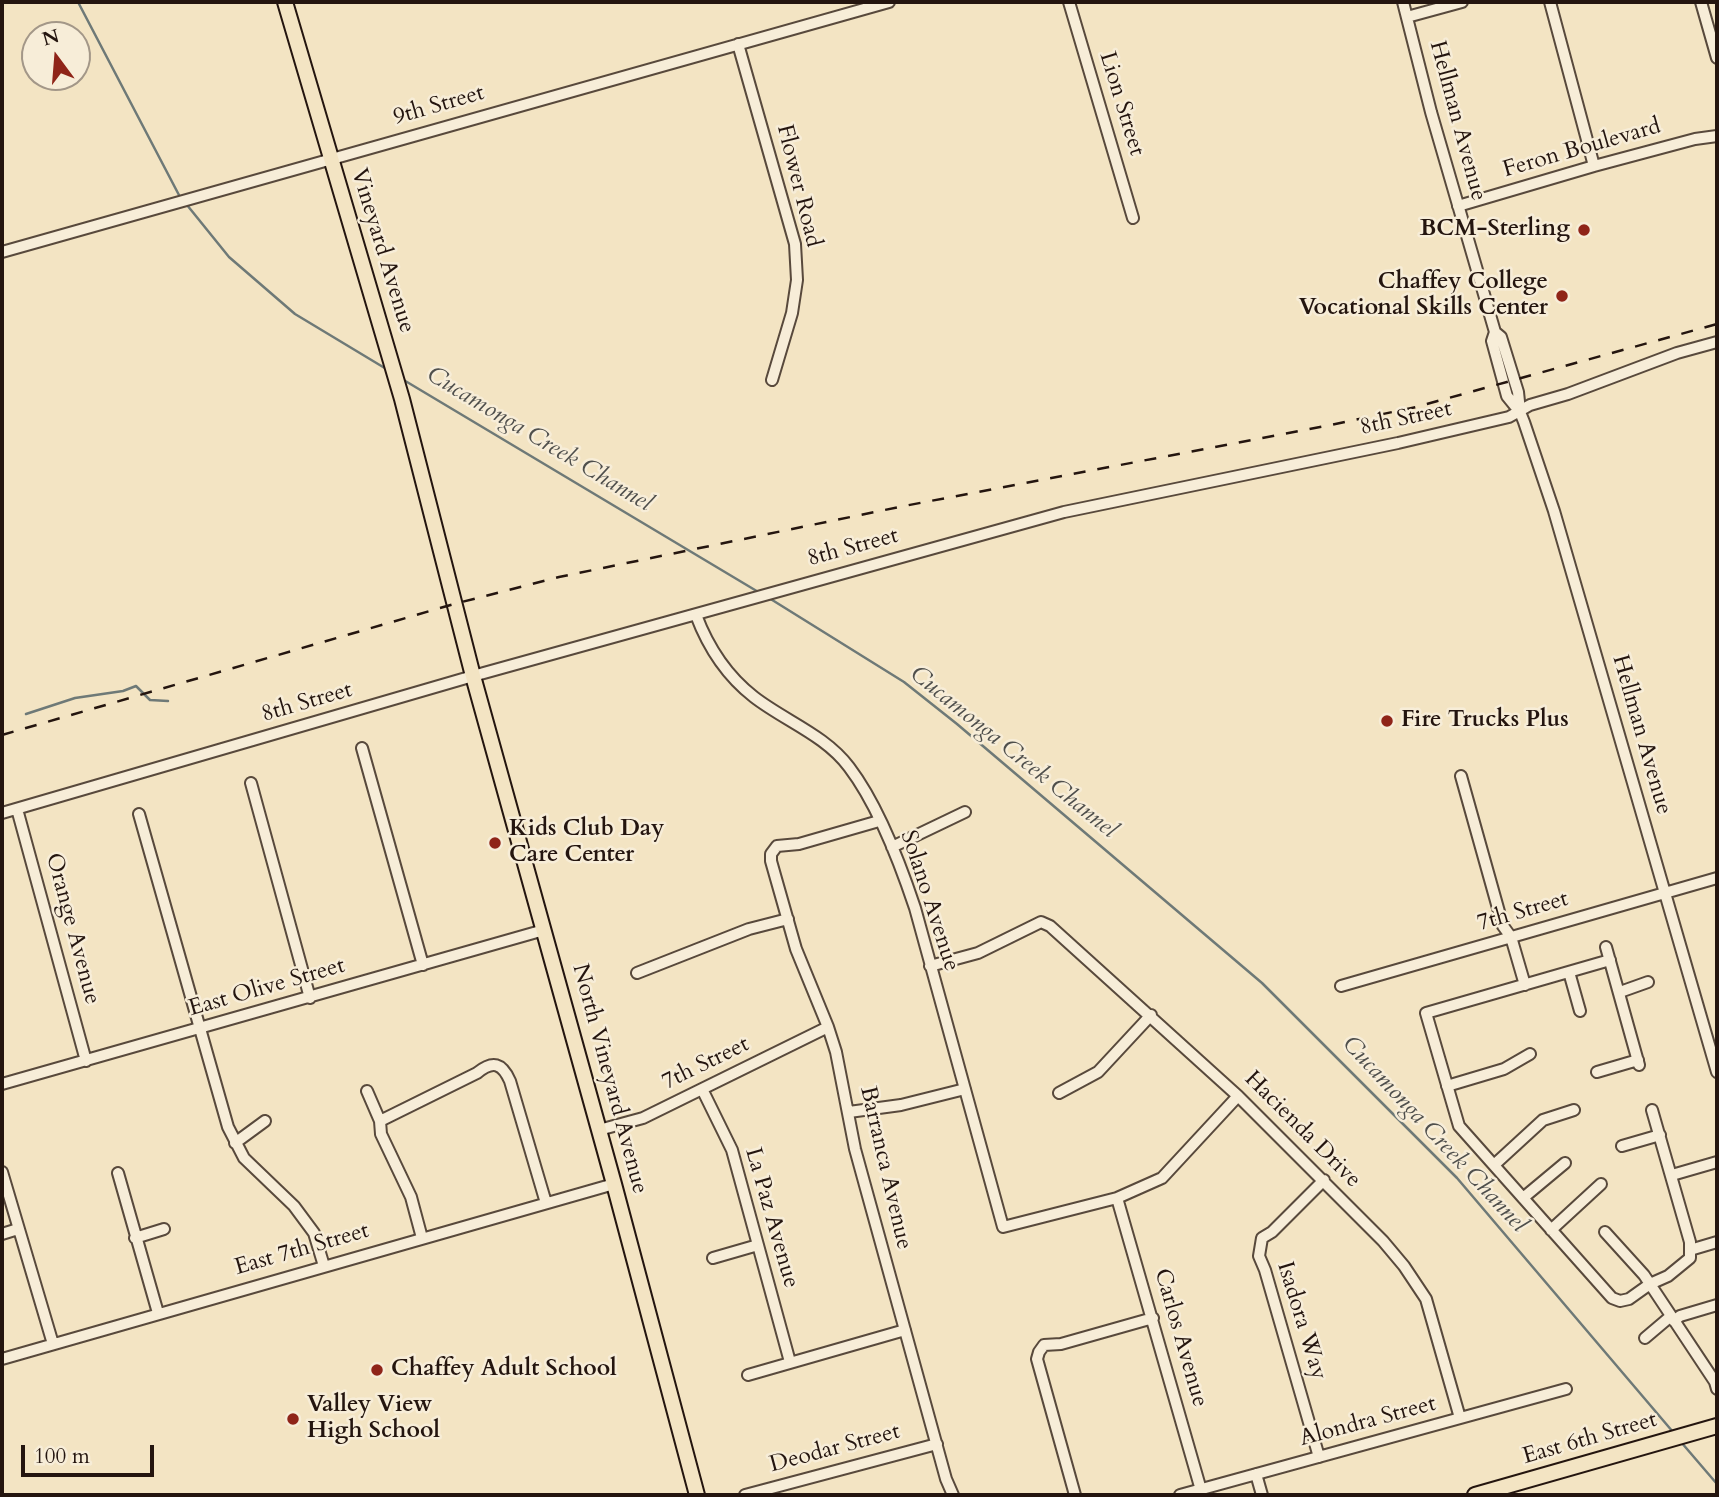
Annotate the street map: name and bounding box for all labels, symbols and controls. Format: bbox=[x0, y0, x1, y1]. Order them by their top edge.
north arrow bbox=[21, 21, 91, 91]
text: N bbox=[39, 23, 62, 53]
street label: Hellman Avenue bbox=[1422, 38, 1492, 204]
street label: Lion Street bbox=[1092, 49, 1150, 159]
street label: 9th Street bbox=[390, 80, 488, 132]
street label: Feron Boulevard bbox=[1500, 113, 1664, 185]
street label: Flower Road bbox=[769, 122, 827, 250]
street label: Vineyard Avenue bbox=[344, 166, 420, 336]
place label: BCM-Sterling bbox=[1420, 216, 1570, 244]
marker: BCM-Sterling bbox=[1576, 222, 1592, 238]
place label: Chaffey College Vocational Skills Center bbox=[1299, 269, 1548, 323]
marker: Chaffey College Vocational Skills Center bbox=[1554, 288, 1570, 304]
water label: Cucamonga Creek Channel bbox=[421, 361, 657, 519]
street label: 8th Street bbox=[1358, 396, 1454, 442]
street label: 8th Street bbox=[804, 523, 902, 573]
street label: Hellman Avenue bbox=[1605, 652, 1677, 818]
water label: Cucamonga Creek Channel bbox=[904, 660, 1122, 846]
street label: 8th Street bbox=[258, 677, 356, 729]
place label: Fire Trucks Plus bbox=[1401, 707, 1569, 735]
marker: Fire Trucks Plus bbox=[1379, 713, 1395, 729]
place label: Kids Club Day Care Center bbox=[509, 816, 664, 870]
street label: Solano Avenue bbox=[893, 827, 965, 975]
marker: Kids Club Day Care Center bbox=[487, 835, 503, 851]
street label: Orange Avenue bbox=[39, 850, 105, 1008]
street label: 7th Street bbox=[1474, 886, 1572, 938]
street label: East Olive Street bbox=[186, 953, 348, 1023]
street label: North Vineyard Avenue bbox=[565, 961, 653, 1197]
street label: 7th Street bbox=[658, 1031, 754, 1097]
water label: Cucamonga Creek Channel bbox=[1335, 1031, 1533, 1239]
street label: Hacienda Drive bbox=[1238, 1066, 1366, 1194]
street label: Barranca Avenue bbox=[853, 1084, 917, 1252]
street label: La Paz Avenue bbox=[738, 1145, 804, 1291]
street label: East 7th Street bbox=[232, 1218, 372, 1282]
street label: Isadora Way bbox=[1270, 1259, 1332, 1383]
street label: Carlos Avenue bbox=[1147, 1266, 1213, 1410]
place label: Chaffey Adult School bbox=[391, 1356, 617, 1384]
marker: Chaffey Adult School bbox=[369, 1362, 385, 1378]
street label: Alondra Street bbox=[1297, 1391, 1439, 1453]
place label: Valley View High School bbox=[307, 1392, 440, 1446]
street label: East 6th Street bbox=[1520, 1407, 1660, 1471]
marker: Valley View High School bbox=[285, 1411, 301, 1427]
street label: Deodar Street bbox=[767, 1418, 903, 1480]
scale bar bbox=[24, 1430, 158, 1474]
text: 100 m bbox=[34, 1442, 90, 1471]

